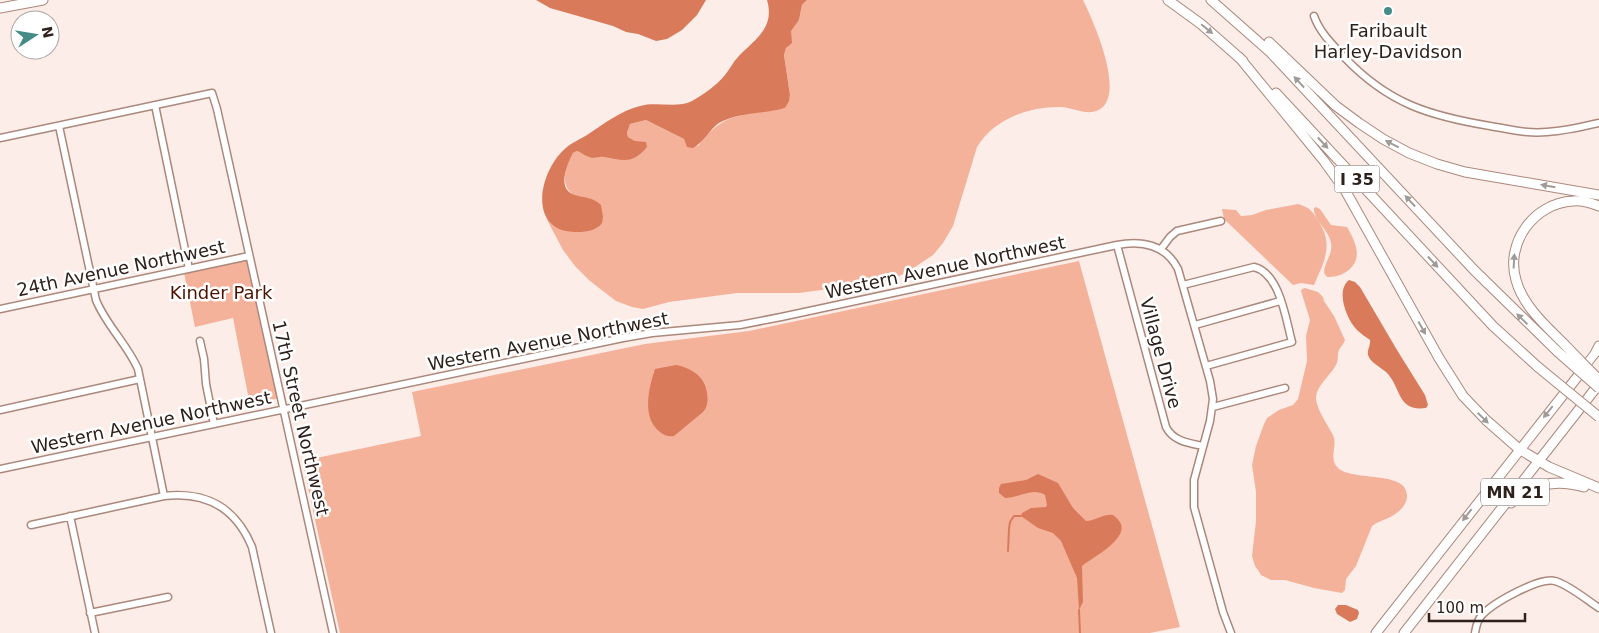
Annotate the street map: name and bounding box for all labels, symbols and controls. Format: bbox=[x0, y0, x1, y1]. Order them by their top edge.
marker: Faribault Harley-Davidson bbox=[1382, 5, 1394, 17]
north arrow bbox=[10, 10, 60, 60]
place label: Faribault Harley-Davidson bbox=[1314, 20, 1462, 62]
one-way arrow bbox=[1200, 23, 1213, 34]
text: N bbox=[39, 25, 57, 40]
one-way arrow bbox=[1293, 77, 1305, 89]
one-way arrow bbox=[1317, 136, 1328, 149]
one-way arrow bbox=[1385, 140, 1399, 148]
road number: I 35 bbox=[1334, 165, 1380, 192]
one-way arrow bbox=[1539, 182, 1555, 190]
one-way arrow bbox=[1404, 196, 1416, 208]
street label: Western Avenue Northwest bbox=[823, 231, 1067, 303]
street label: 24th Avenue Northwest bbox=[15, 236, 227, 300]
one-way arrow bbox=[1511, 252, 1519, 268]
one-way arrow bbox=[1427, 256, 1439, 268]
park label: Kinder Park bbox=[170, 282, 273, 303]
street label: Village Drive bbox=[1136, 295, 1186, 411]
street label: Western Avenue Northwest bbox=[426, 307, 670, 375]
one-way arrow bbox=[1517, 313, 1529, 325]
street label: 17th Street Northwest bbox=[268, 318, 334, 518]
one-way arrow bbox=[1418, 322, 1427, 335]
street label: Western Avenue Northwest bbox=[29, 386, 273, 458]
one-way arrow bbox=[1543, 406, 1554, 419]
one-way arrow bbox=[1477, 412, 1489, 424]
road number: MN 21 bbox=[1481, 478, 1549, 506]
one-way arrow bbox=[1462, 509, 1473, 522]
scale bar bbox=[1429, 590, 1525, 622]
text: 100 m bbox=[1436, 599, 1484, 617]

